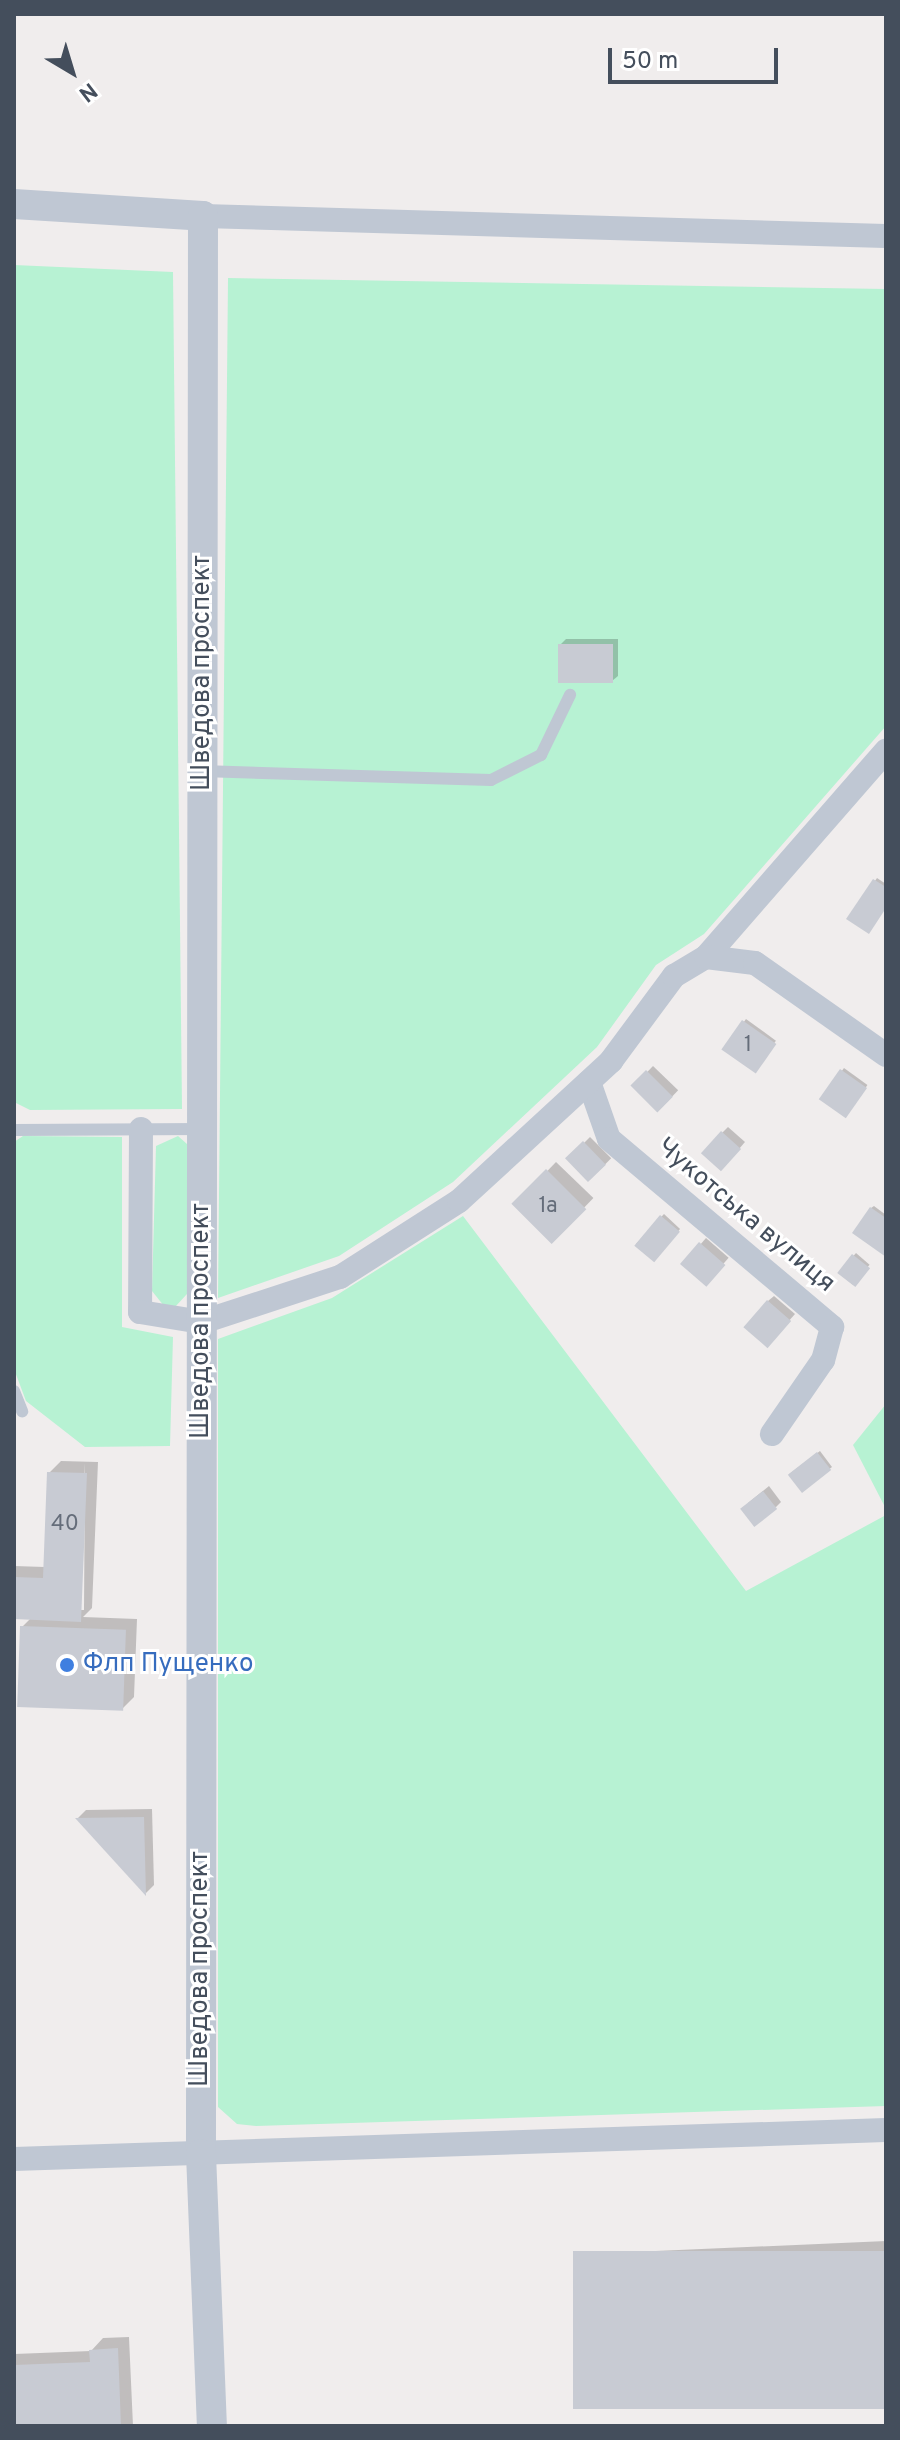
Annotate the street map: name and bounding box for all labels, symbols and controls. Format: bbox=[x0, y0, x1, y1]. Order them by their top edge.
north arrow bbox=[32, 32, 112, 112]
scale bar bbox=[612, 32, 782, 82]
text: 50 m bbox=[622, 47, 678, 77]
text: N bbox=[73, 76, 102, 107]
street label: Шведова проспект bbox=[187, 555, 219, 791]
house number: 1 bbox=[744, 1033, 752, 1059]
street label: Чукотська вулиця bbox=[649, 1132, 841, 1300]
house number: 1а bbox=[538, 1194, 558, 1220]
street label: Шведова проспект bbox=[186, 1203, 218, 1439]
house number: 40 bbox=[51, 1512, 79, 1538]
place label: Флп Пущенко bbox=[83, 1649, 253, 1681]
marker: Флп Пущенко bbox=[58, 1656, 76, 1674]
street label: Шведова проспект bbox=[185, 1851, 217, 2087]

